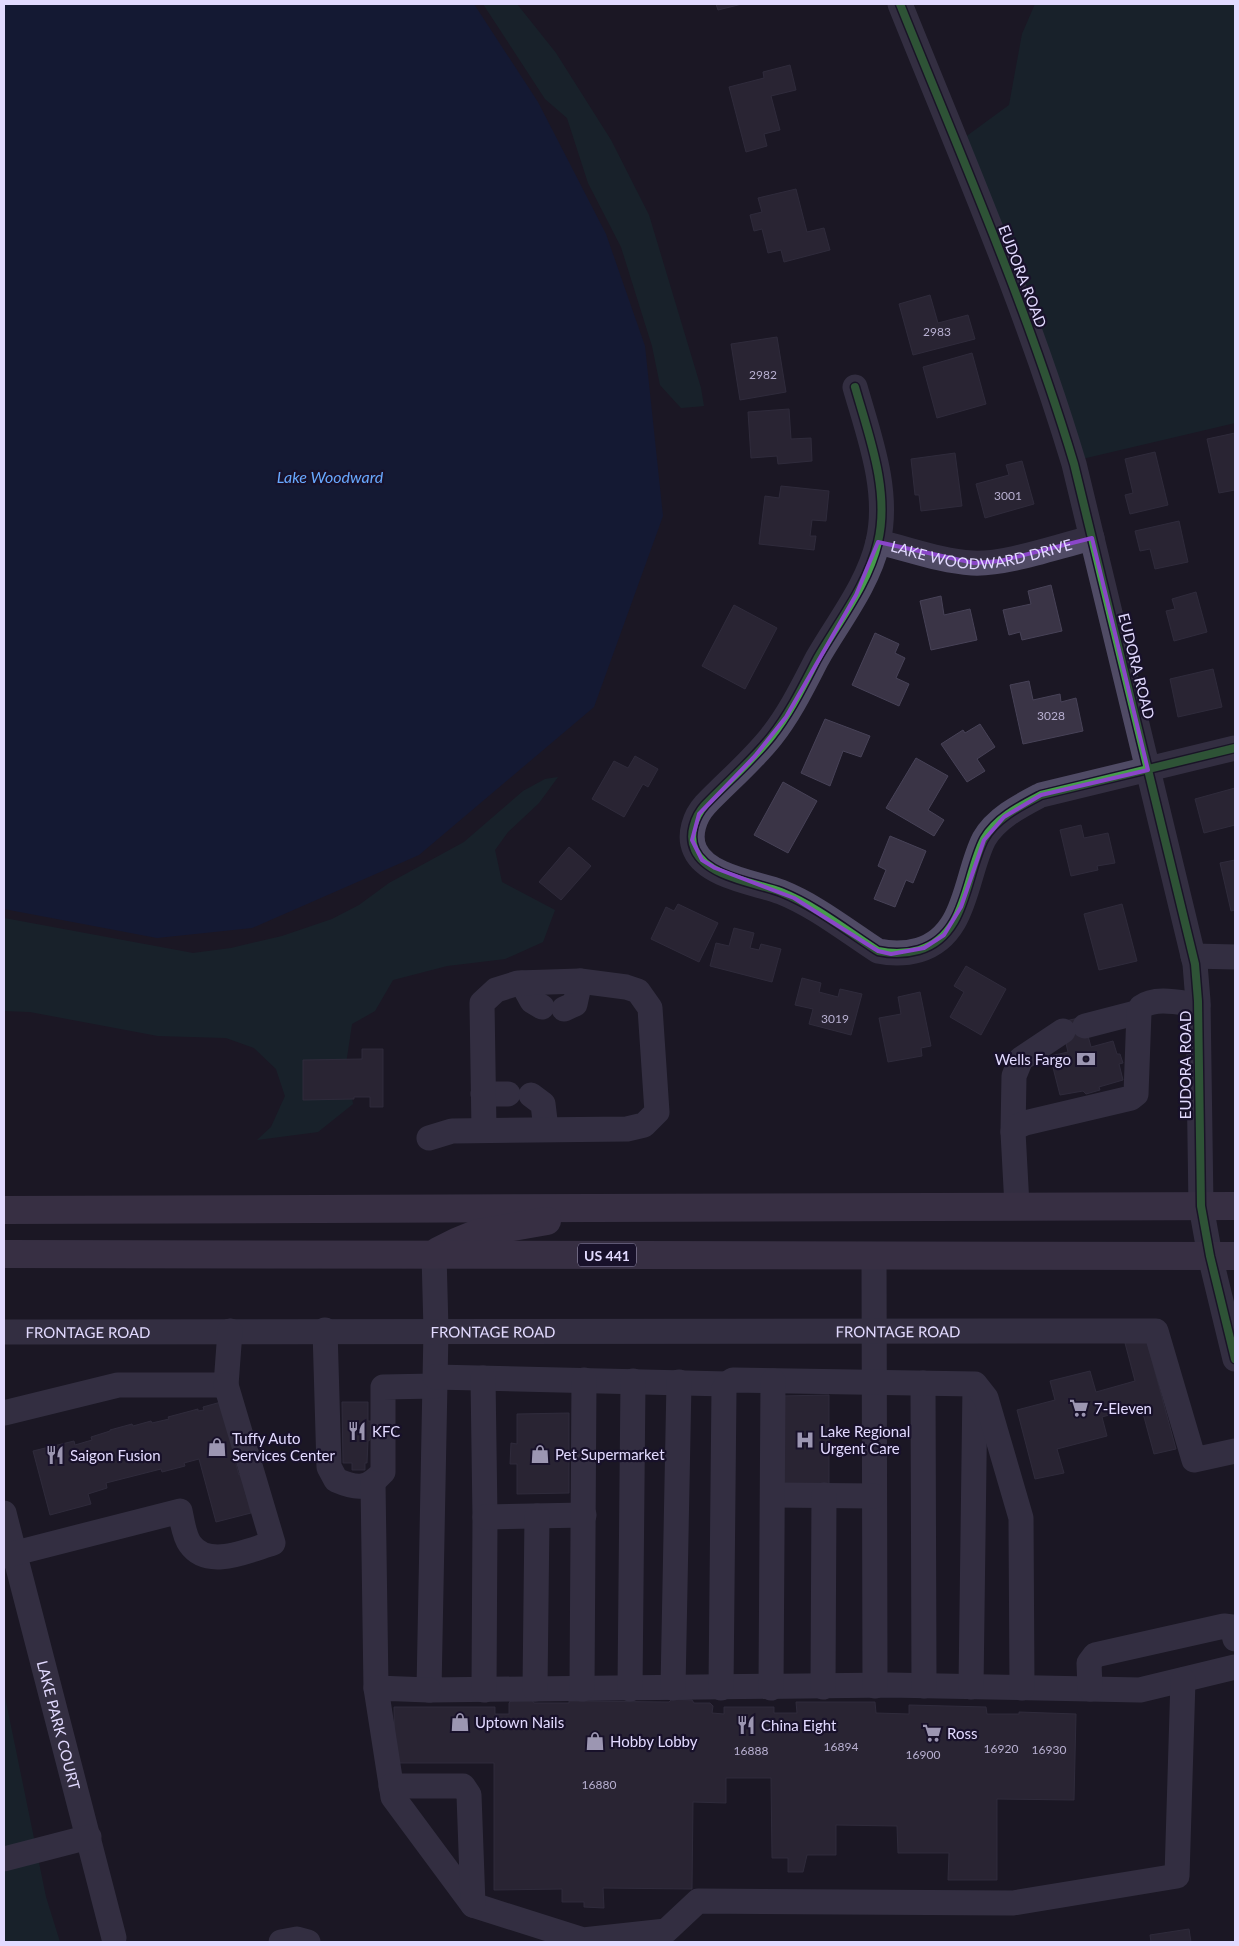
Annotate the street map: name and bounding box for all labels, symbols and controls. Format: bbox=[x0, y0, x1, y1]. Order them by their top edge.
street label: EUDORA ROAD bbox=[995, 222, 1051, 330]
house number: 2983 bbox=[923, 324, 951, 339]
house number: 2982 bbox=[749, 367, 777, 382]
water label: Lake Woodward bbox=[277, 467, 384, 486]
house number: 3001 bbox=[994, 488, 1022, 503]
street label: LAKE WOODWARD DRIVE bbox=[889, 535, 1074, 572]
street label: EUDORA ROAD bbox=[1115, 611, 1159, 721]
house number: 3028 bbox=[1037, 708, 1065, 723]
house number: 3019 bbox=[821, 1011, 849, 1026]
street label: EUDORA ROAD bbox=[1176, 1011, 1194, 1119]
bank icon: Wells Fargo bbox=[1075, 1048, 1097, 1070]
place label: Wells Fargo bbox=[995, 1050, 1071, 1068]
road number: US 441 bbox=[578, 1244, 636, 1266]
street label: FRONTAGE ROAD bbox=[835, 1322, 961, 1340]
street label: FRONTAGE ROAD bbox=[25, 1323, 151, 1341]
street label: FRONTAGE ROAD bbox=[430, 1323, 556, 1341]
supermarket icon: 7-Eleven bbox=[1068, 1397, 1090, 1419]
place label: 7-Eleven bbox=[1094, 1399, 1152, 1417]
restaurant icon: KFC bbox=[346, 1420, 368, 1442]
place label: KFC bbox=[372, 1422, 400, 1440]
place label: Lake Regional Urgent Care bbox=[820, 1422, 910, 1457]
place label: Tuffy Auto Services Center bbox=[232, 1429, 335, 1464]
hospital icon: Lake Regional Urgent Care bbox=[794, 1429, 816, 1451]
shop icon: Tuffy Auto Services Center bbox=[206, 1436, 228, 1458]
shop icon: Pet Supermarket bbox=[529, 1443, 551, 1465]
restaurant icon: Saigon Fusion bbox=[44, 1444, 66, 1466]
place label: Pet Supermarket bbox=[555, 1445, 665, 1463]
place label: Saigon Fusion bbox=[70, 1446, 161, 1464]
street label: LAKE PARK COURT bbox=[34, 1659, 84, 1792]
shop icon: Uptown Nails bbox=[449, 1711, 471, 1733]
place label: Uptown Nails bbox=[475, 1713, 564, 1731]
restaurant icon: China Eight bbox=[735, 1714, 757, 1736]
place label: China Eight bbox=[761, 1716, 837, 1734]
supermarket icon: Ross bbox=[921, 1722, 943, 1744]
place label: Ross bbox=[947, 1724, 977, 1742]
shop icon: Hobby Lobby bbox=[584, 1730, 606, 1752]
place label: Hobby Lobby bbox=[610, 1732, 698, 1750]
house number: 16894 bbox=[824, 1739, 858, 1754]
house number: 16920 bbox=[984, 1741, 1018, 1756]
house number: 16930 bbox=[1032, 1742, 1066, 1757]
house number: 16888 bbox=[734, 1743, 768, 1758]
house number: 16900 bbox=[906, 1747, 940, 1762]
house number: 16880 bbox=[582, 1777, 616, 1792]

